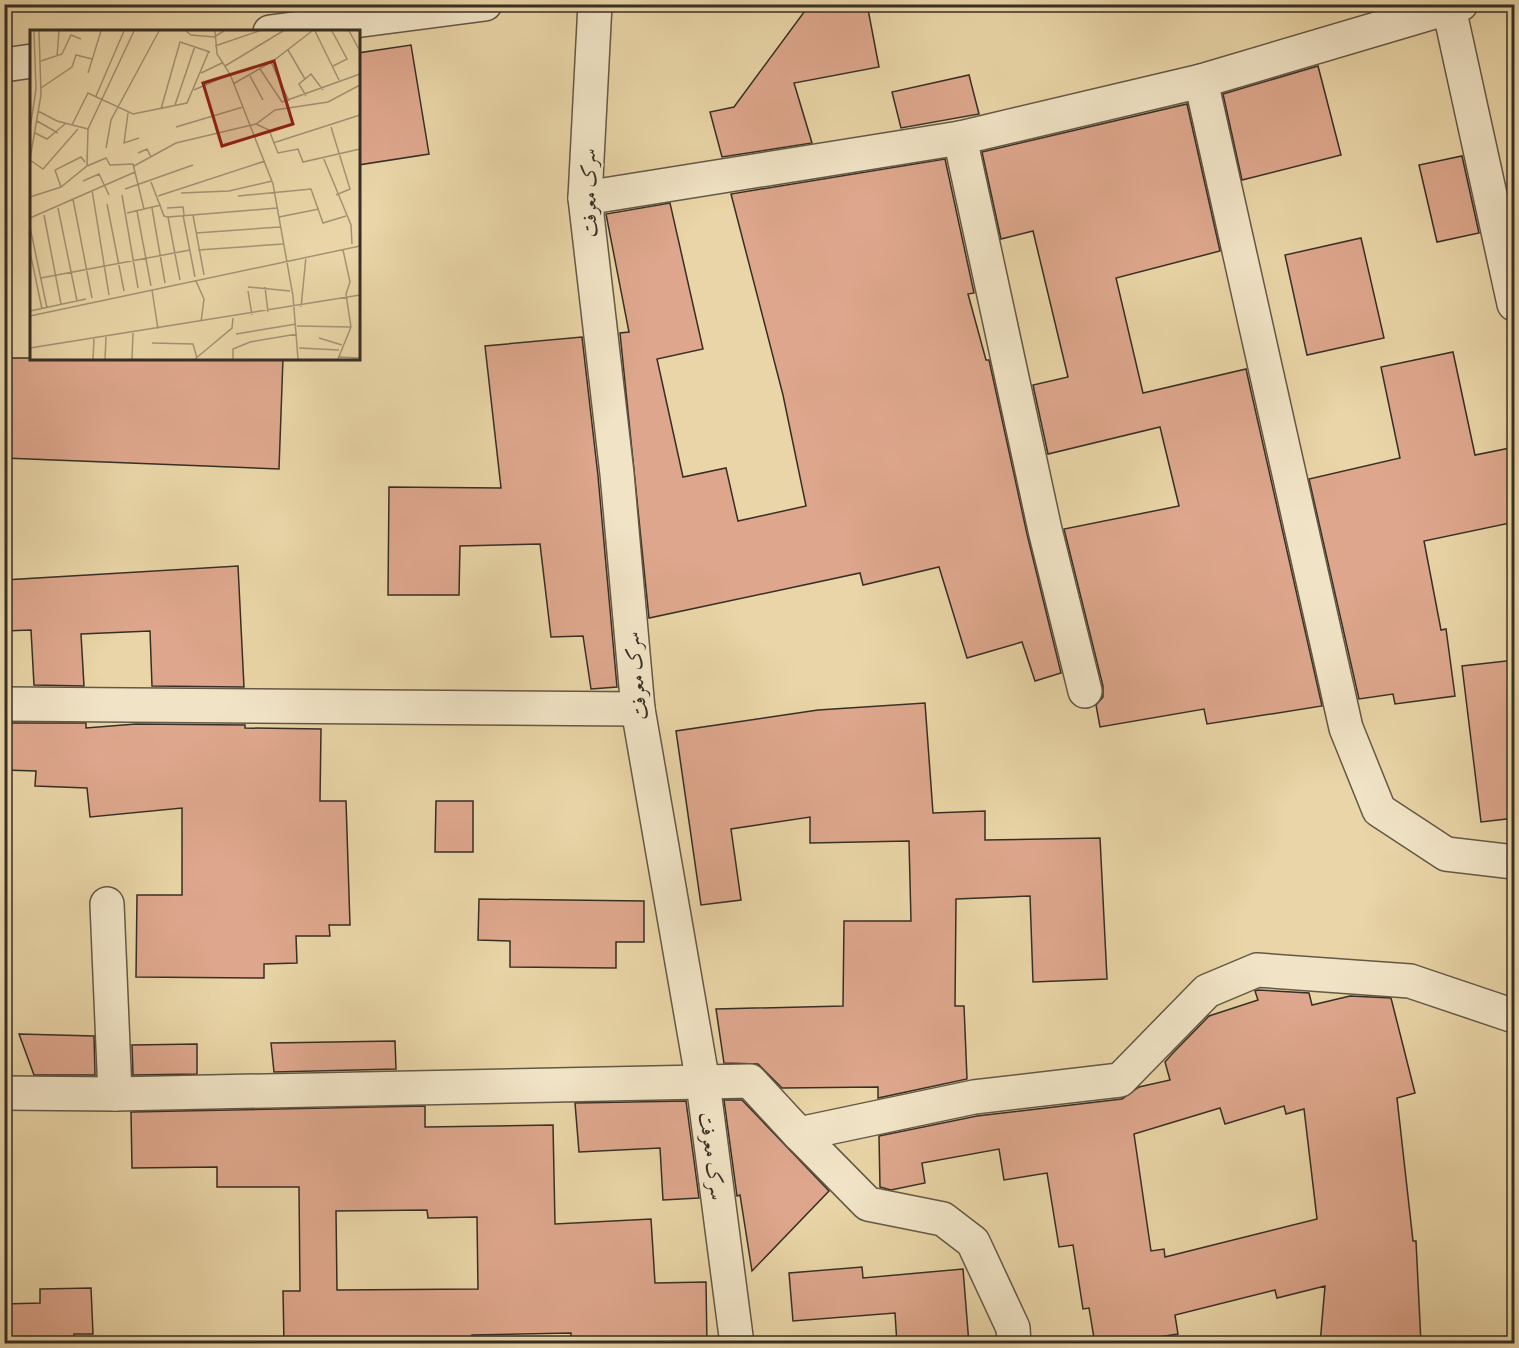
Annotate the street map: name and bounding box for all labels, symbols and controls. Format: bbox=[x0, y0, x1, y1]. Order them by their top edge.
inset map bbox=[30, 30, 360, 360]
street label: سرک معرفت bbox=[576, 148, 603, 238]
street label: سرک معرفت bbox=[619, 630, 654, 721]
street label: سرک معرفت bbox=[692, 1110, 731, 1202]

